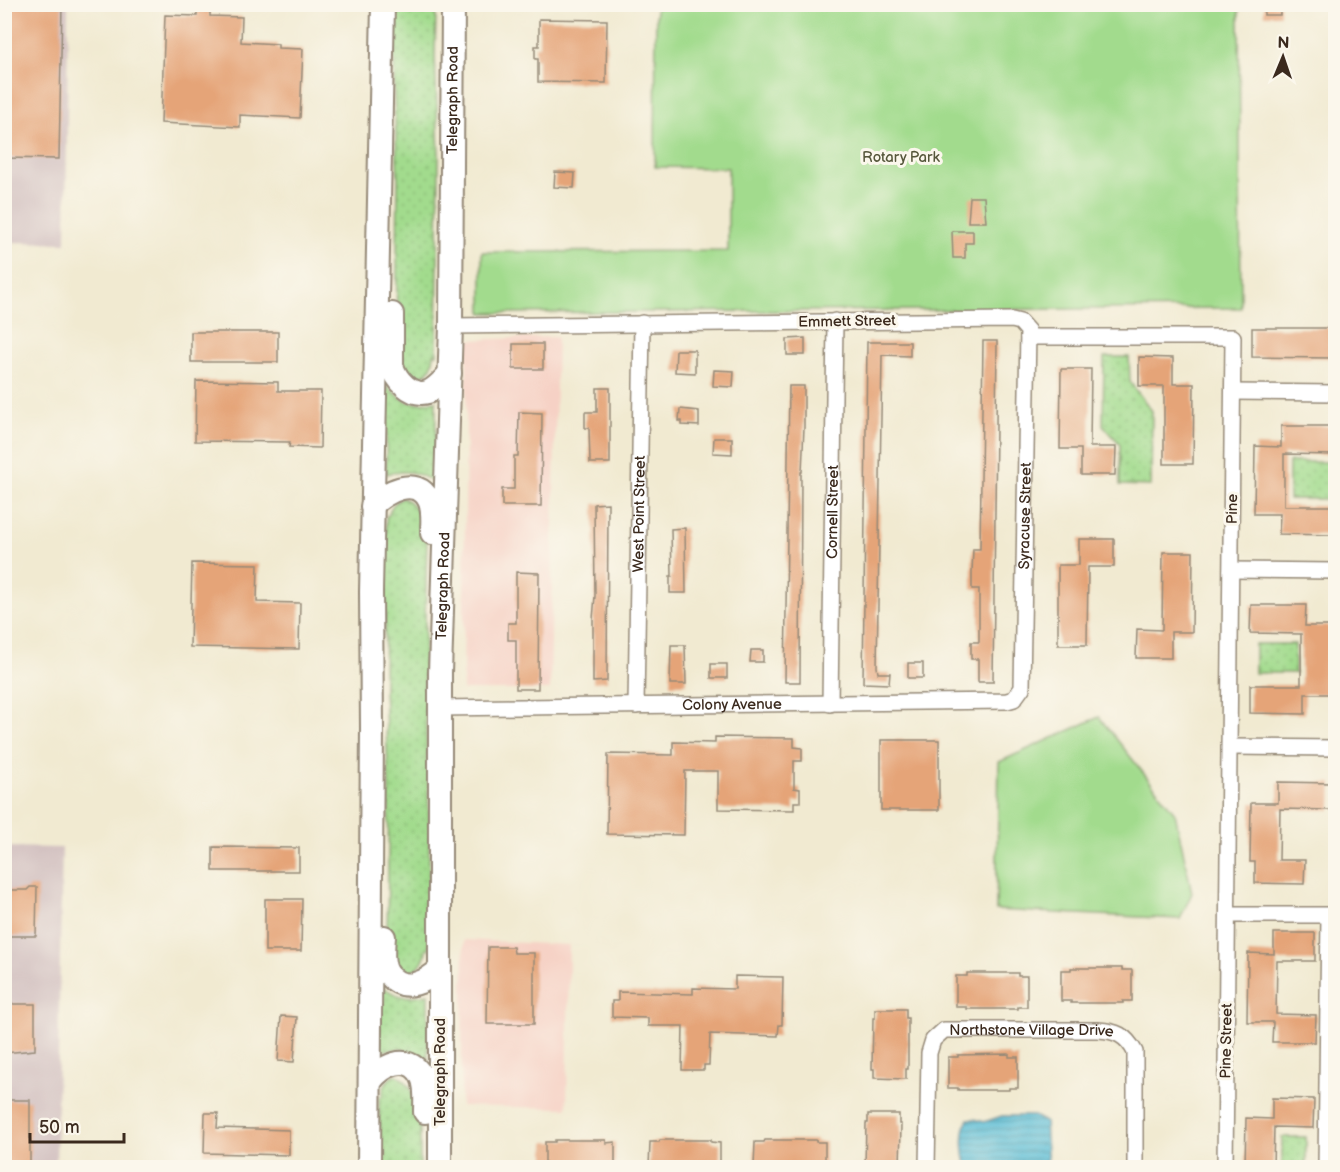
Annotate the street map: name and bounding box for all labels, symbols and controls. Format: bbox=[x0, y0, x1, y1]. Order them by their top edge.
north arrow bbox=[1253, 27, 1313, 87]
text: N bbox=[1277, 34, 1290, 53]
street label: Telegraph Road bbox=[443, 46, 463, 154]
park label: Rotary Park bbox=[862, 148, 941, 167]
street label: Emmett Street bbox=[798, 311, 896, 332]
street label: West Point Street bbox=[629, 455, 650, 573]
street label: Syracuse Street bbox=[1015, 462, 1036, 570]
street label: Cornell Street bbox=[823, 465, 843, 559]
street label: Pine bbox=[1223, 494, 1242, 524]
street label: Telegraph Road bbox=[432, 532, 454, 640]
street label: Colony Avenue bbox=[682, 695, 782, 715]
street label: Pine Street bbox=[1216, 1003, 1237, 1079]
street label: Telegraph Road bbox=[431, 1018, 450, 1126]
street label: Northstone Village Drive bbox=[949, 1021, 1115, 1042]
scale bar bbox=[30, 1106, 124, 1144]
text: 50 m bbox=[39, 1117, 80, 1138]

